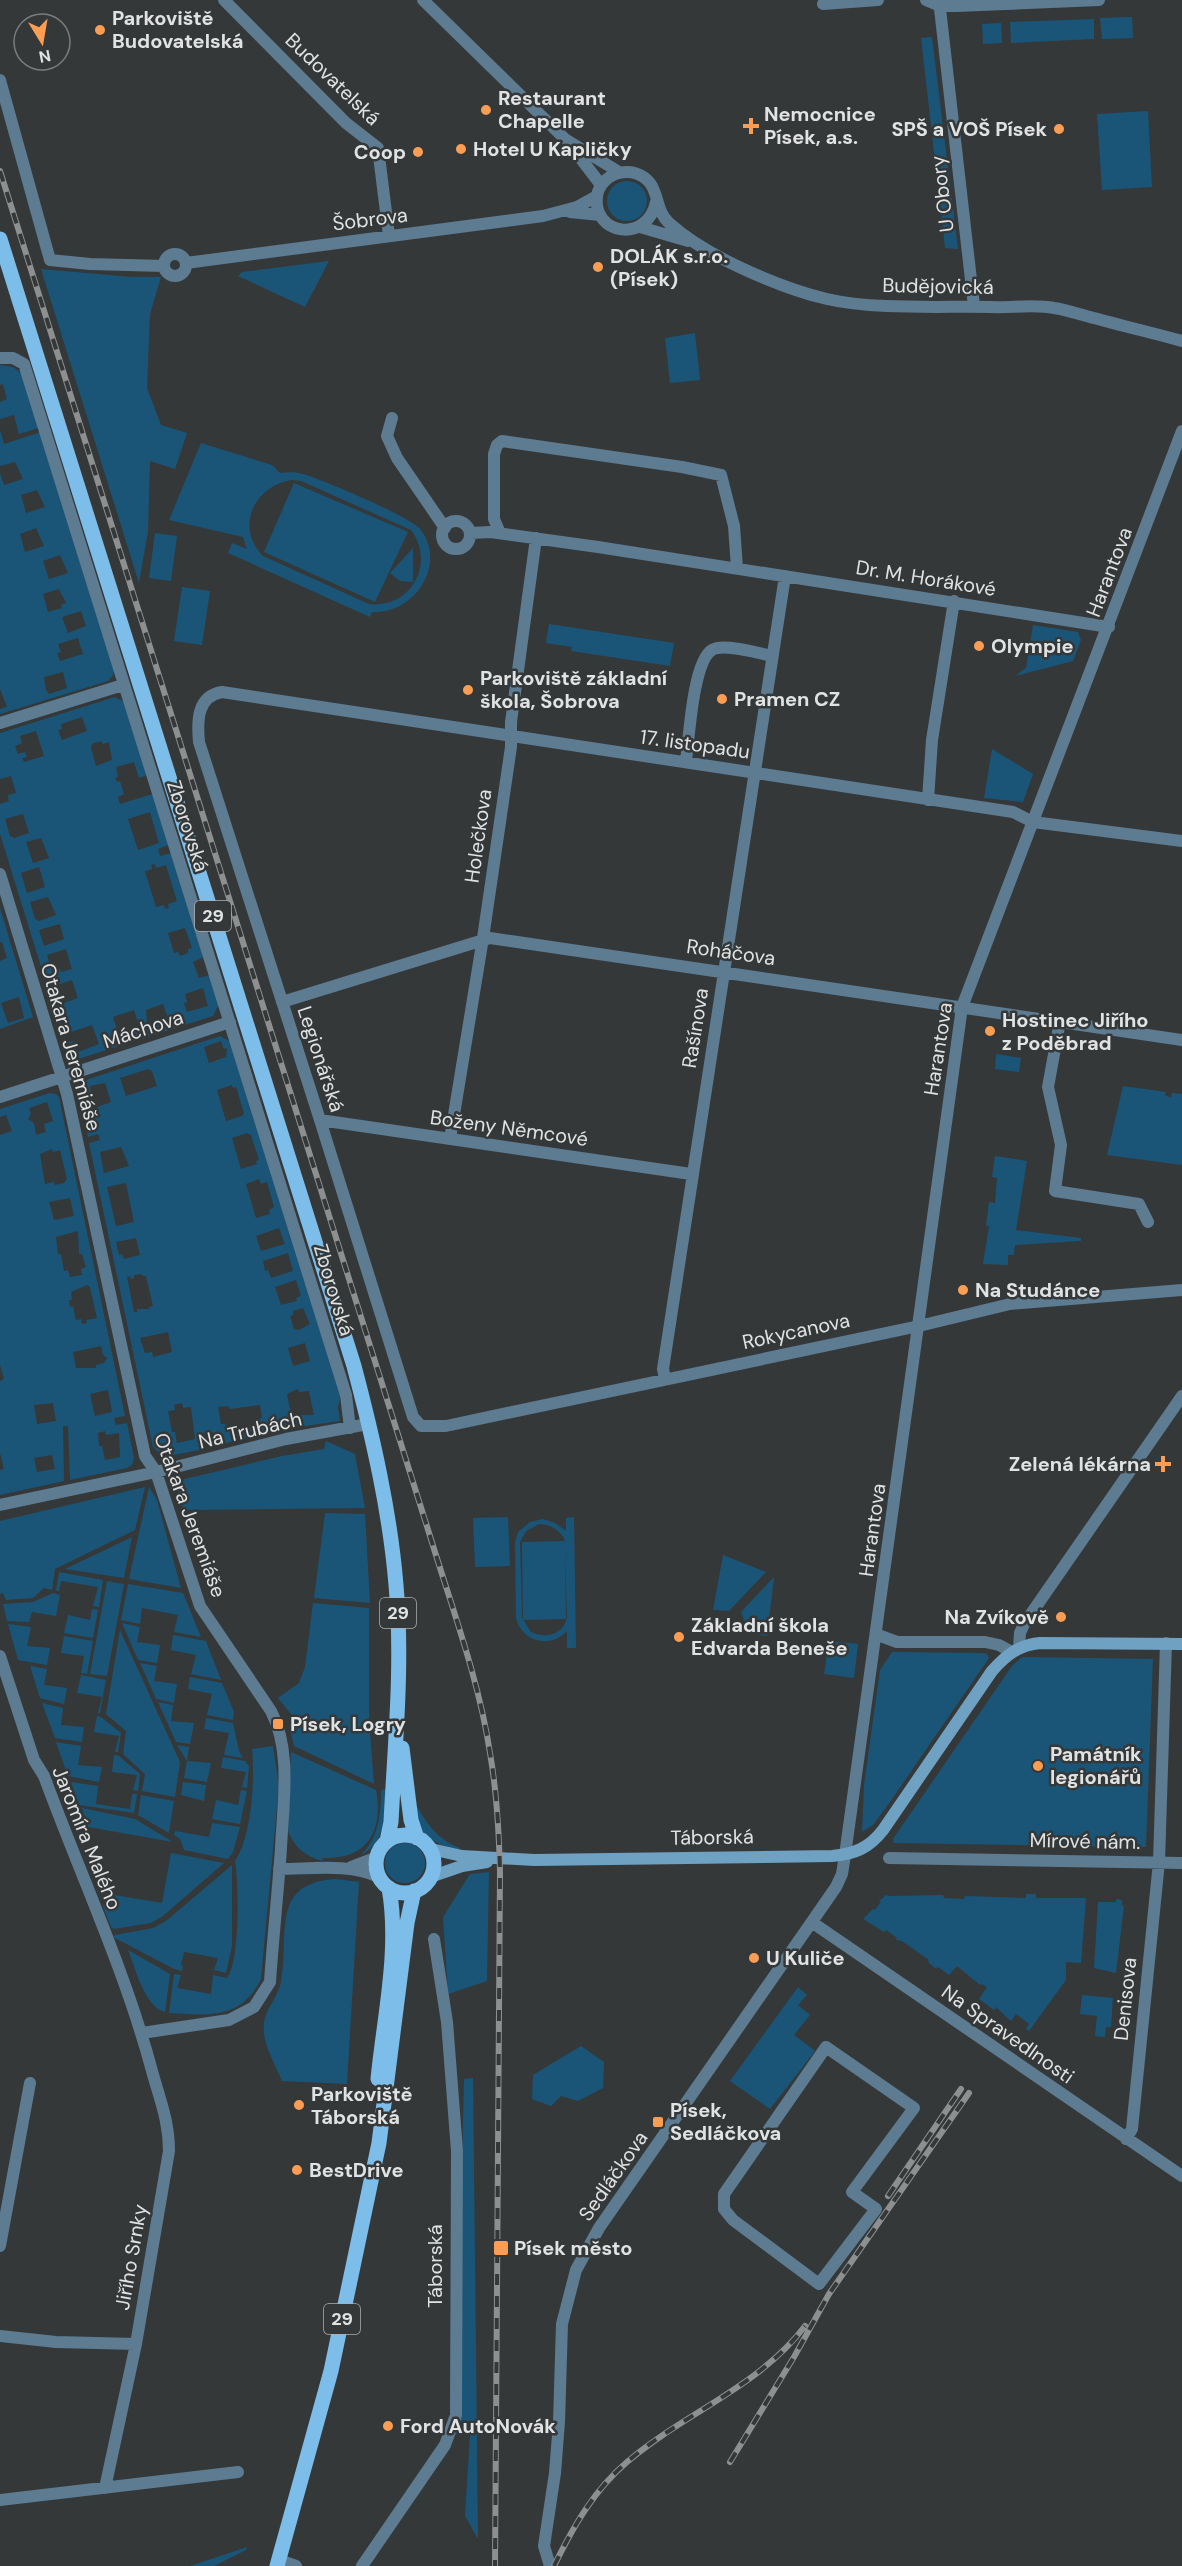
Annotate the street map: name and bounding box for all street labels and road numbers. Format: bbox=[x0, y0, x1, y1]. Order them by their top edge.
street label: Budovatelská bbox=[280, 27, 386, 131]
street label: U Obory bbox=[924, 154, 960, 234]
street label: Šobrova bbox=[331, 202, 409, 236]
street label: Budějovická bbox=[882, 272, 994, 300]
street label: Harantova bbox=[1080, 523, 1138, 621]
street label: Dr. M. Horákové bbox=[854, 554, 998, 602]
street label: 17. listopadu bbox=[638, 723, 752, 765]
street label: Zborovská bbox=[161, 777, 215, 875]
street label: Holečkova bbox=[459, 787, 497, 885]
road number: 29 bbox=[195, 901, 231, 931]
street label: Roháčova bbox=[685, 933, 777, 971]
street label: Otakara Jeremiáše bbox=[35, 960, 107, 1134]
street label: Rašínova bbox=[676, 986, 714, 1070]
street label: Harantova bbox=[918, 1000, 958, 1098]
street label: Legionářská bbox=[292, 1003, 350, 1115]
street label: Máchova bbox=[100, 1004, 186, 1054]
street label: Boženy Němcové bbox=[428, 1104, 590, 1152]
street label: Zborovská bbox=[308, 1241, 360, 1339]
street label: Rokycanova bbox=[740, 1307, 852, 1355]
street label: Na Trubách bbox=[196, 1405, 304, 1455]
street label: Otakara Jeremiáše bbox=[148, 1429, 232, 1601]
street label: Harantova bbox=[853, 1482, 891, 1578]
road number: 29 bbox=[380, 1598, 416, 1628]
street label: Jaromíra Malého bbox=[46, 1762, 128, 1914]
street label: Táborská bbox=[670, 1823, 754, 1851]
street label: Mírové nám. bbox=[1030, 1827, 1141, 1855]
street label: Denisova bbox=[1108, 1956, 1142, 2042]
street label: Na Spravedlnosti bbox=[937, 1979, 1079, 2089]
street label: Sedláčkova bbox=[573, 2126, 653, 2226]
street label: Jiřího Srnky bbox=[109, 2202, 153, 2312]
street label: Táborská bbox=[422, 2224, 448, 2308]
road number: 29 bbox=[324, 2304, 360, 2334]

